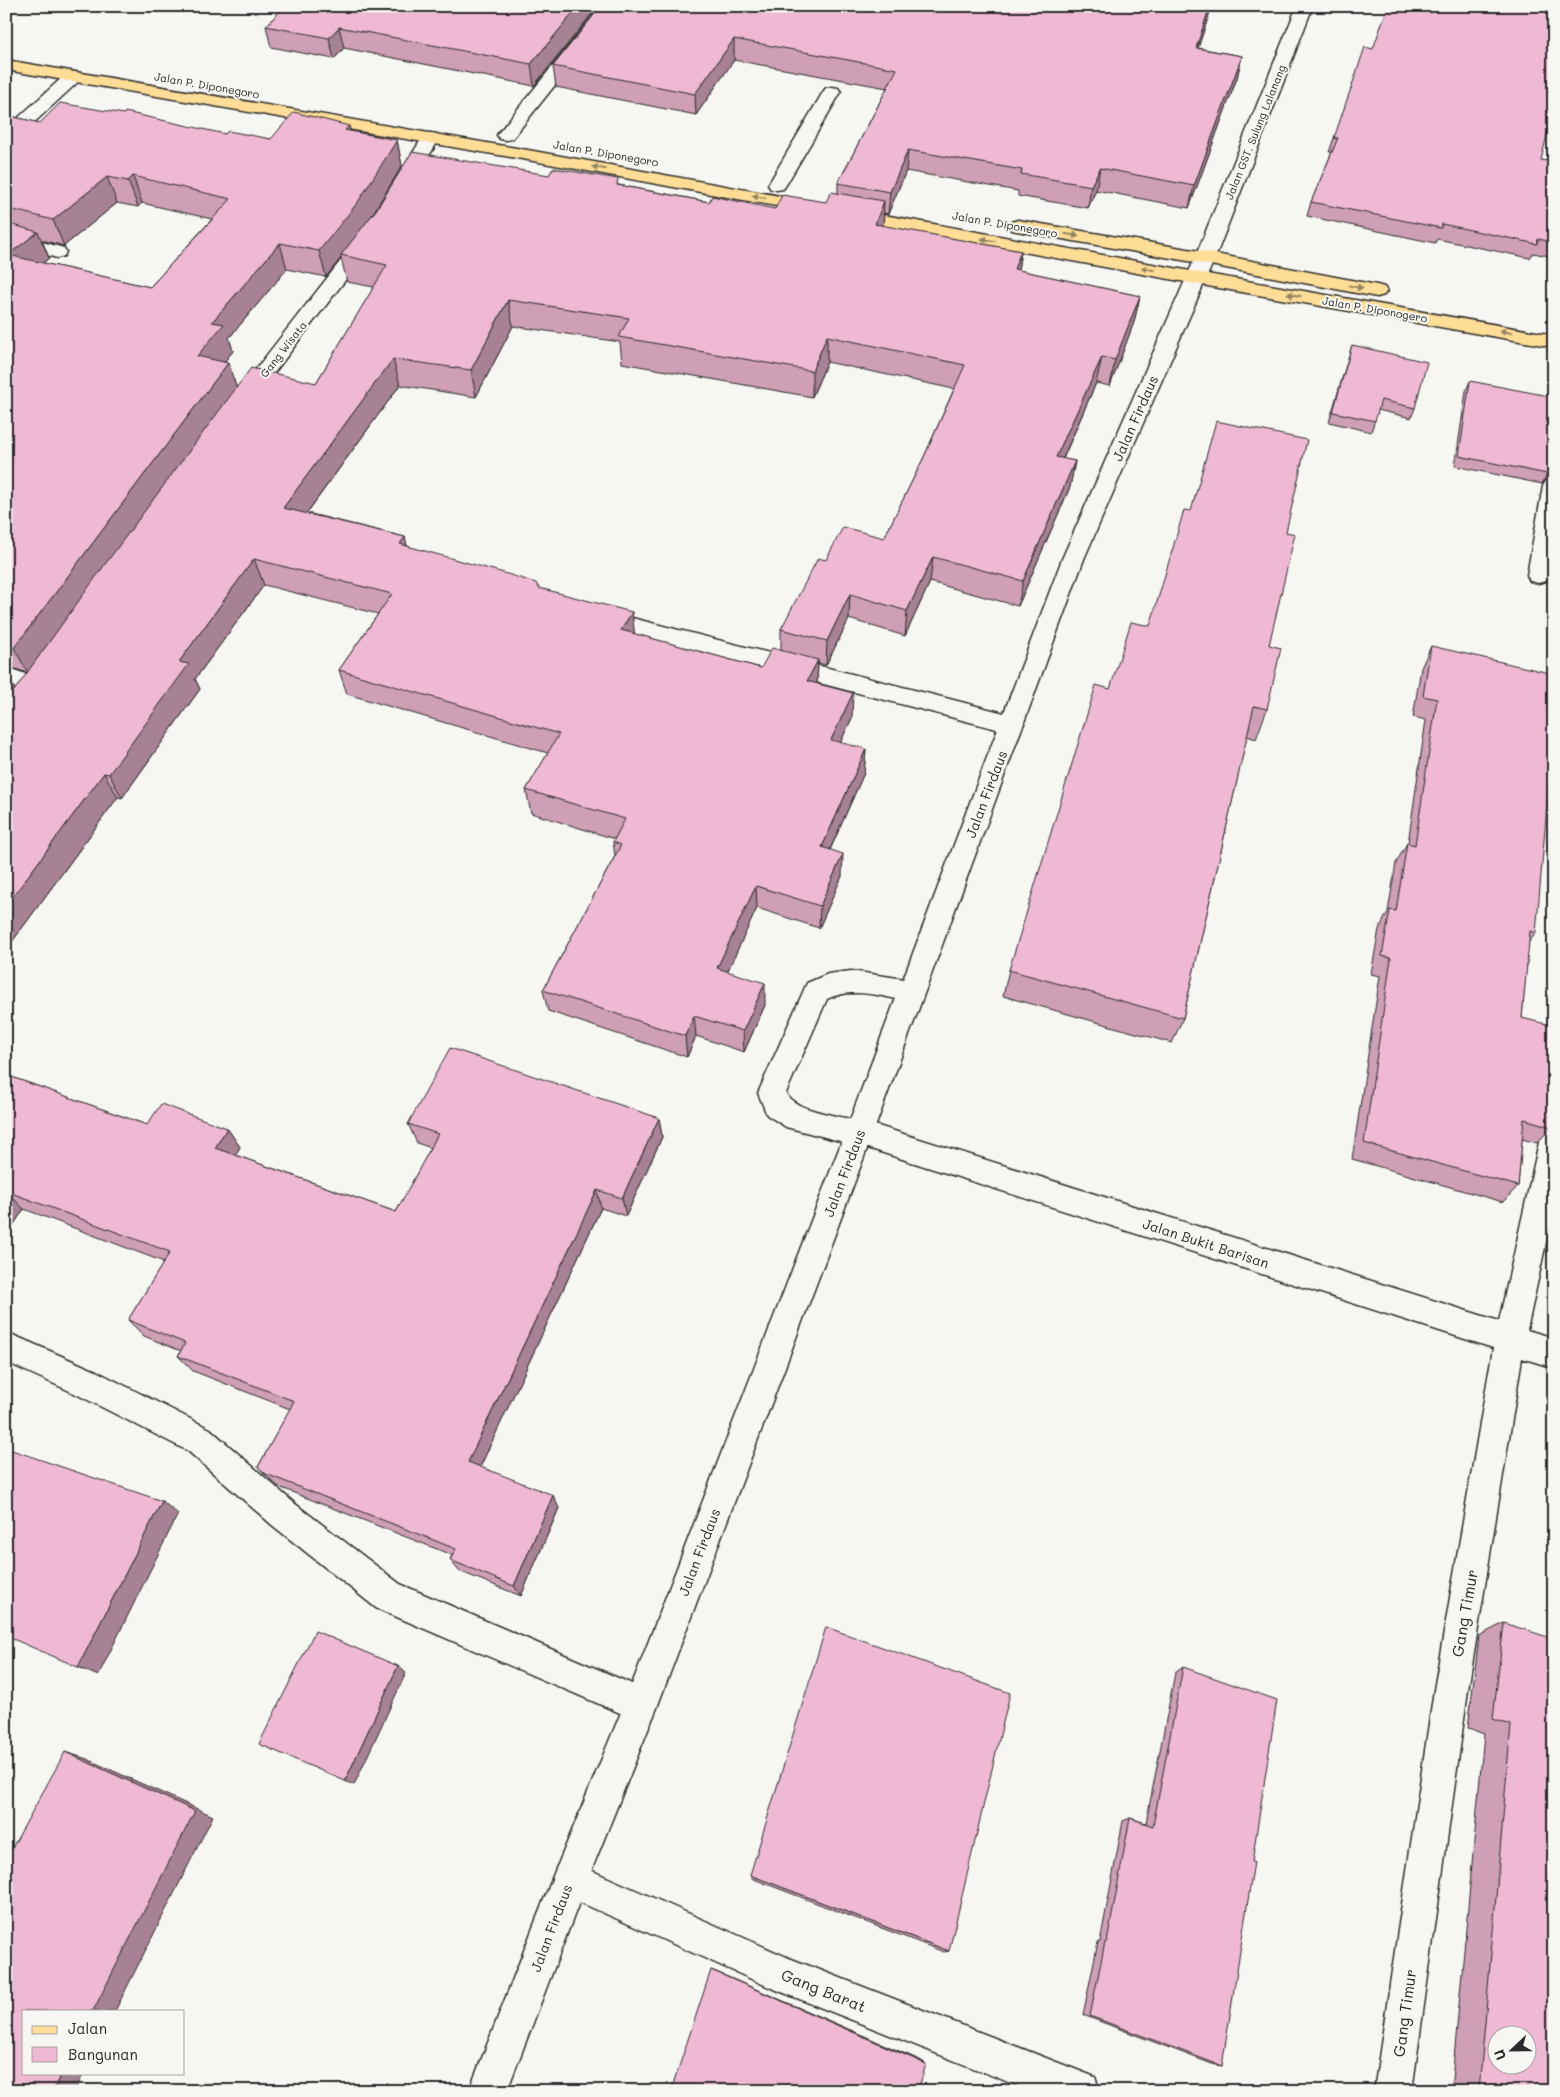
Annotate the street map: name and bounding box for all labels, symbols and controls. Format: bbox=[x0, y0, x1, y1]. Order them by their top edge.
street label: Jalan GST. Sulung Lalanang bbox=[1221, 62, 1289, 202]
street label: Jalan P. Diponegoro bbox=[153, 68, 261, 102]
street label: Jalan P. Diponegoro bbox=[552, 136, 660, 170]
one-way arrow bbox=[591, 163, 607, 171]
one-way arrow bbox=[751, 193, 767, 201]
street label: Jalan P. Diponegoro bbox=[951, 207, 1059, 241]
one-way arrow bbox=[1064, 232, 1080, 240]
one-way arrow bbox=[980, 235, 996, 243]
one-way arrow bbox=[1140, 265, 1155, 273]
one-way arrow bbox=[1348, 283, 1364, 291]
one-way arrow bbox=[1286, 291, 1302, 299]
street label: Jalan P. Diponogero bbox=[1321, 292, 1429, 326]
street label: Gang Wisata bbox=[256, 318, 310, 380]
one-way arrow bbox=[1497, 328, 1513, 336]
street label: Jalan Firdaus bbox=[1108, 372, 1162, 464]
street label: Jalan Firdaus bbox=[961, 748, 1011, 840]
street label: Jalan Firdaus bbox=[819, 1127, 869, 1219]
street label: Jalan Bukit Barisan bbox=[1140, 1214, 1272, 1272]
street label: Jalan Firdaus bbox=[674, 1506, 724, 1598]
street label: Gang Timur bbox=[1446, 1568, 1482, 1658]
street label: Jalan Firdaus bbox=[526, 1882, 576, 1974]
street label: Gang Barat bbox=[778, 1963, 870, 2017]
street label: Gang Timur bbox=[1387, 1968, 1421, 2058]
legend bbox=[22, 2010, 185, 2074]
text: Jalan bbox=[68, 2018, 107, 2038]
north arrow bbox=[1488, 2024, 1538, 2074]
text: Bangunan bbox=[68, 2044, 138, 2064]
text: U bbox=[1489, 2047, 1510, 2063]

